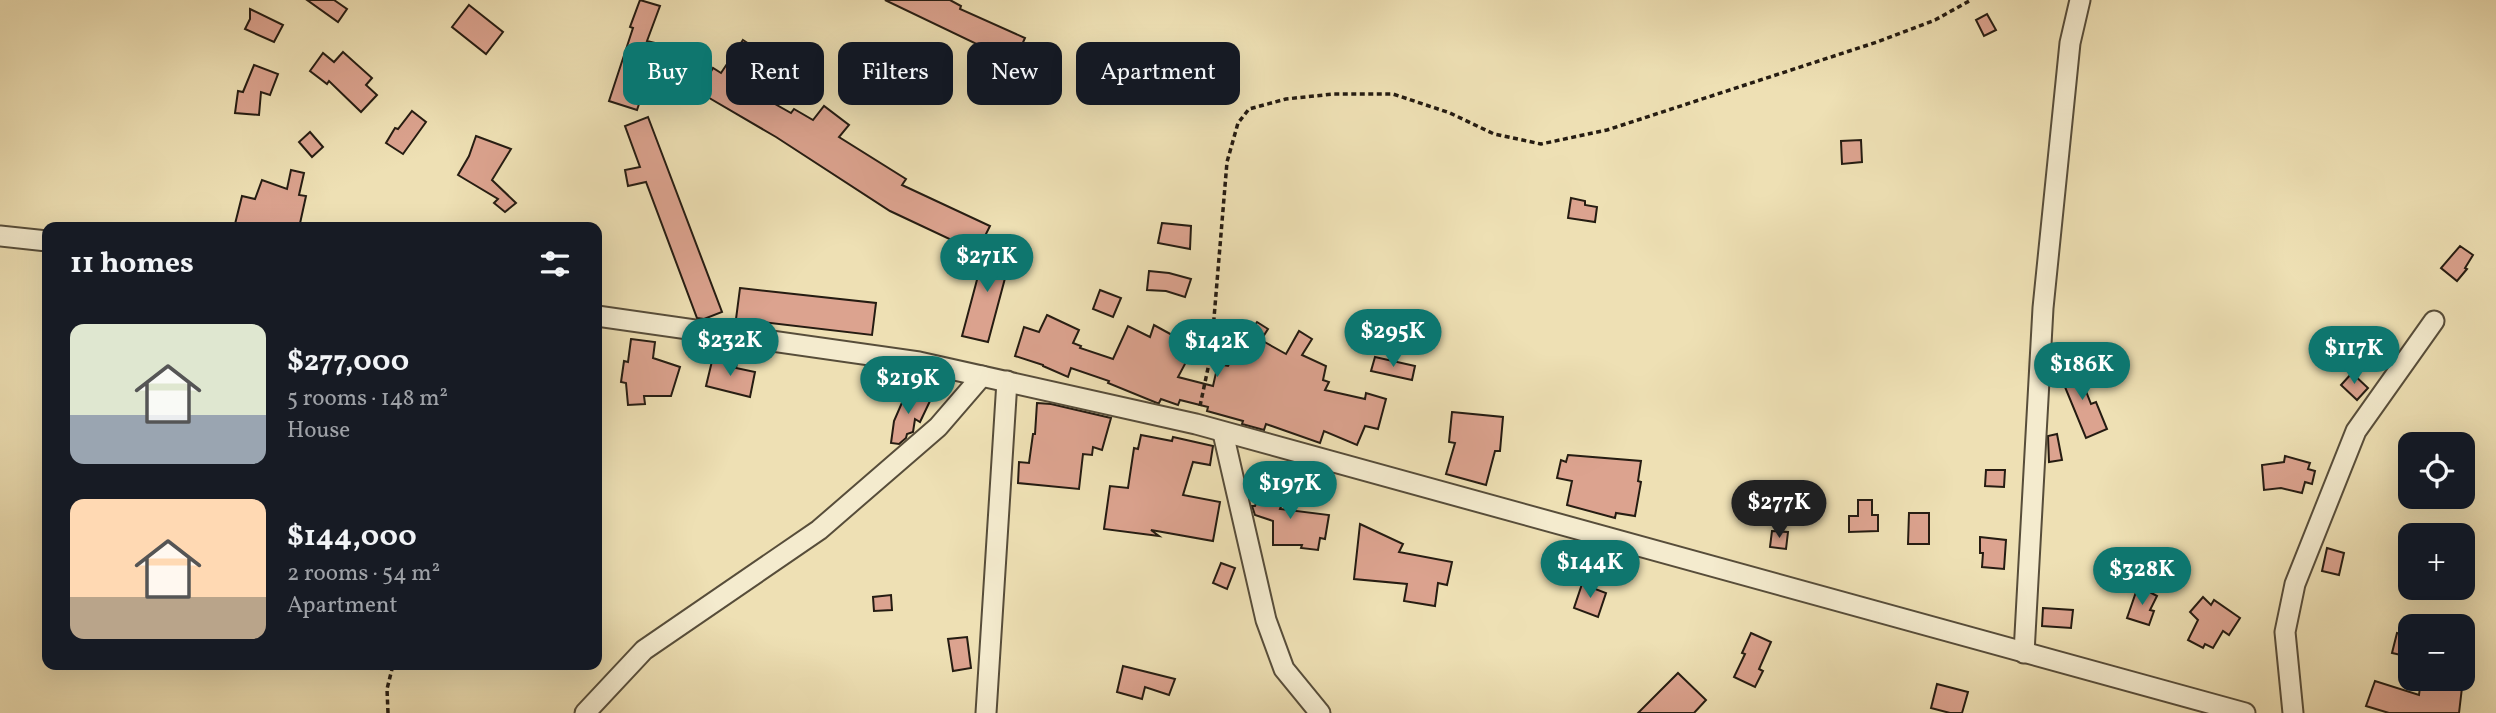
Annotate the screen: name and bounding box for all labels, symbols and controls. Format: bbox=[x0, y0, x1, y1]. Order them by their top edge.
chip: Buy bbox=[623, 42, 712, 105]
chip: Rent bbox=[726, 42, 824, 105]
chip: Filters bbox=[838, 42, 953, 105]
chip: New bbox=[967, 42, 1062, 105]
chip: Apartment bbox=[1076, 42, 1240, 105]
pin: $271K bbox=[938, 234, 1036, 294]
text: $271K bbox=[956, 241, 1018, 273]
text: 11 homes bbox=[70, 243, 194, 285]
icon: filters bbox=[536, 245, 574, 283]
pin: $295K bbox=[1344, 310, 1442, 369]
text: $295K bbox=[1361, 316, 1426, 348]
pin: $232K bbox=[681, 318, 779, 378]
pin: $142K bbox=[1168, 320, 1266, 379]
text: $232K bbox=[698, 325, 762, 357]
text: $142K bbox=[1185, 326, 1249, 358]
pin: $117K bbox=[2305, 326, 2403, 386]
text: $117K bbox=[2325, 333, 2383, 365]
text: $277,000 bbox=[287, 341, 409, 383]
pin: $186K bbox=[2033, 342, 2131, 402]
text: $186K bbox=[2050, 349, 2114, 381]
icon: home bbox=[126, 352, 210, 436]
pin: $219K bbox=[859, 356, 957, 416]
text: $219K bbox=[876, 363, 940, 395]
text: 5 rooms · 148 m² bbox=[287, 383, 448, 415]
text: House bbox=[287, 415, 350, 447]
map controls bbox=[2398, 432, 2475, 691]
button: locate bbox=[2398, 432, 2475, 509]
pin: $197K bbox=[1241, 462, 1339, 521]
text: $197K bbox=[1259, 468, 1321, 500]
pin: $277K bbox=[1730, 480, 1828, 540]
text: $277K bbox=[1747, 487, 1811, 519]
text: $144,000 bbox=[287, 516, 417, 558]
button: + bbox=[2398, 523, 2475, 600]
icon: home bbox=[126, 527, 210, 611]
pin: $144K bbox=[1541, 540, 1639, 600]
text: $144K bbox=[1557, 547, 1623, 579]
pin: $328K bbox=[2093, 548, 2191, 607]
text: $328K bbox=[2109, 554, 2175, 586]
text: 2 rooms · 54 m² bbox=[287, 558, 440, 590]
text: Apartment bbox=[287, 590, 398, 622]
button: − bbox=[2398, 614, 2475, 691]

